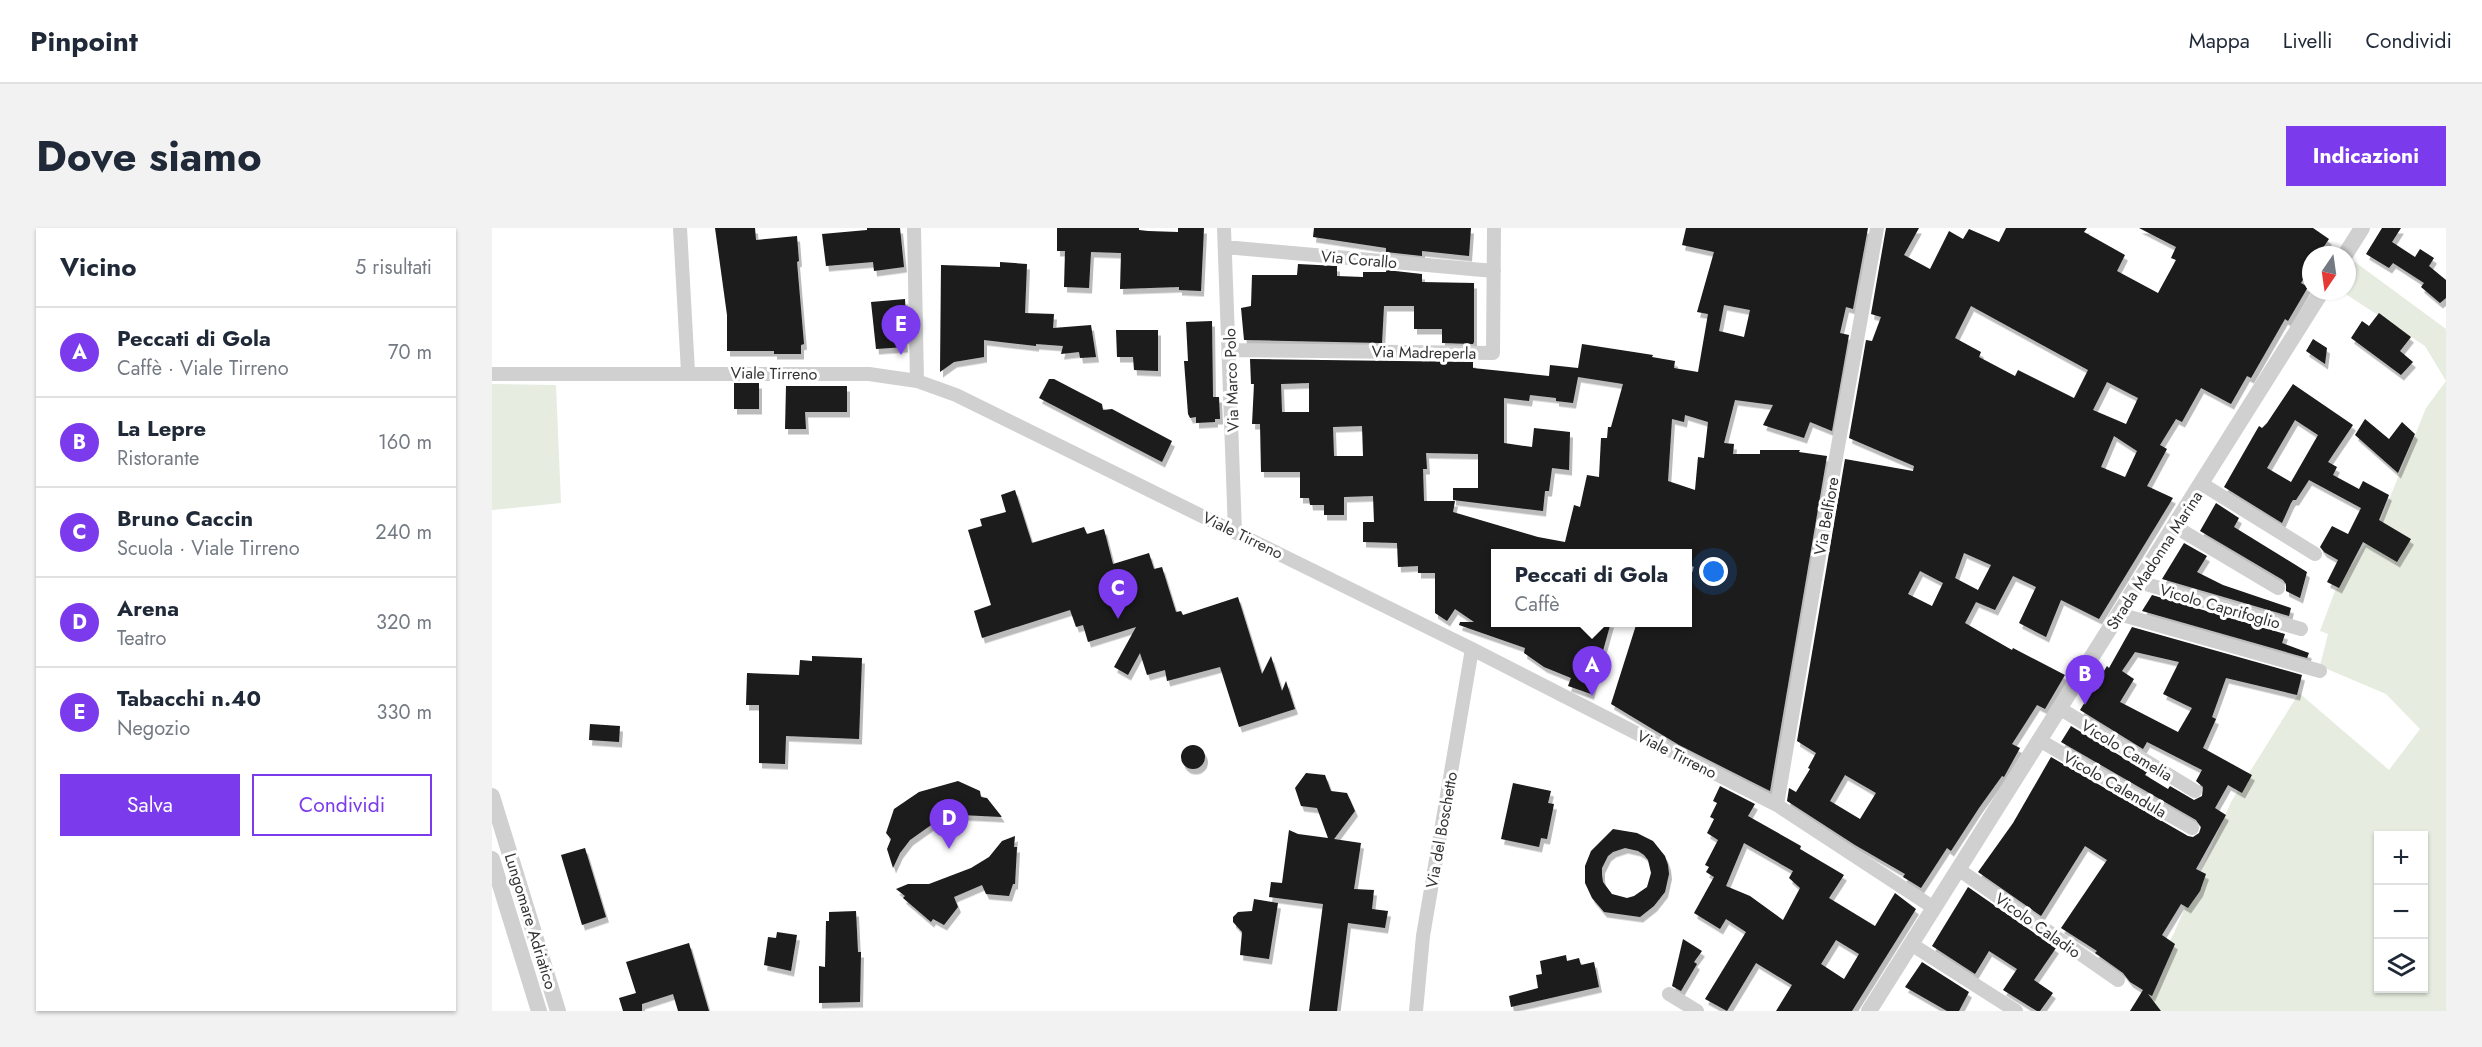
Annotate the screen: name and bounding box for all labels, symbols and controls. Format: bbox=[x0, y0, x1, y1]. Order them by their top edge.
text: Pinpoint bbox=[30, 21, 138, 62]
text: Mappa bbox=[2189, 26, 2250, 56]
text: Livelli bbox=[2283, 26, 2333, 56]
text: Condividi bbox=[2366, 26, 2452, 56]
text: Dove siamo bbox=[36, 126, 262, 187]
button: Indicazioni bbox=[2286, 126, 2446, 186]
street label: Via Corallo bbox=[1320, 245, 1398, 274]
north arrow bbox=[2302, 246, 2356, 300]
text: Vicino bbox=[60, 248, 137, 286]
text: 5 risultati bbox=[355, 253, 432, 282]
pin: E bbox=[882, 306, 920, 355]
text: Peccati di Gola bbox=[117, 322, 271, 354]
street label: Via Marco Polo bbox=[1218, 327, 1245, 432]
text: A bbox=[72, 338, 87, 367]
text: 70 m bbox=[388, 338, 432, 367]
street label: Via Madreperla bbox=[1371, 340, 1477, 365]
text: Caffè · Viale Tirreno bbox=[117, 354, 289, 383]
street label: Viale Tirreno bbox=[730, 361, 818, 386]
text: La Lepre bbox=[117, 412, 206, 444]
text: B bbox=[73, 428, 86, 457]
text: 160 m bbox=[378, 428, 432, 457]
text: Ristorante bbox=[117, 444, 199, 473]
street label: Via Belfiore bbox=[1808, 475, 1845, 557]
street label: Strada Madonna Marina bbox=[2101, 486, 2208, 634]
text: Bruno Caccin bbox=[117, 502, 253, 534]
street label: Viale Tirreno bbox=[1199, 506, 1287, 565]
text: C bbox=[72, 518, 87, 547]
text: 240 m bbox=[375, 518, 432, 547]
text: Scuola · Viale Tirreno bbox=[117, 534, 300, 563]
popup bbox=[1491, 549, 1692, 627]
your location bbox=[1699, 557, 1728, 586]
text: Peccati di Gola bbox=[1515, 558, 1668, 590]
pin: C bbox=[1098, 570, 1138, 619]
street label: Vicolo Caprifoglio bbox=[2157, 578, 2283, 635]
text: Caffè bbox=[1515, 590, 1560, 619]
text: Arena bbox=[117, 592, 179, 624]
text: D bbox=[72, 608, 87, 637]
text: 320 m bbox=[376, 608, 432, 637]
text: Teatro bbox=[117, 624, 167, 653]
pin: A bbox=[1572, 646, 1612, 696]
pin: B bbox=[2066, 656, 2104, 705]
text: Tabacchi n.40 bbox=[117, 682, 261, 714]
text: E bbox=[73, 698, 86, 727]
text: 330 m bbox=[377, 698, 432, 727]
text: Negozio bbox=[117, 714, 190, 743]
street label: Vicolo Camelia bbox=[2077, 714, 2177, 787]
street label: Viale Tirreno bbox=[1633, 724, 1721, 785]
street label: Vicolo Calendula bbox=[2059, 745, 2171, 823]
street label: Via del Boschetto bbox=[1420, 770, 1463, 890]
button: Salva bbox=[60, 774, 240, 836]
button: Condividi bbox=[252, 774, 432, 836]
pin: D bbox=[930, 800, 968, 849]
map controls bbox=[2374, 831, 2428, 993]
button: + bbox=[2374, 831, 2428, 885]
street label: Lungomare Adriatico bbox=[499, 850, 562, 992]
button: − bbox=[2374, 885, 2428, 939]
street label: Vicolo Caladio bbox=[1990, 887, 2086, 964]
button: layers bbox=[2374, 939, 2428, 993]

